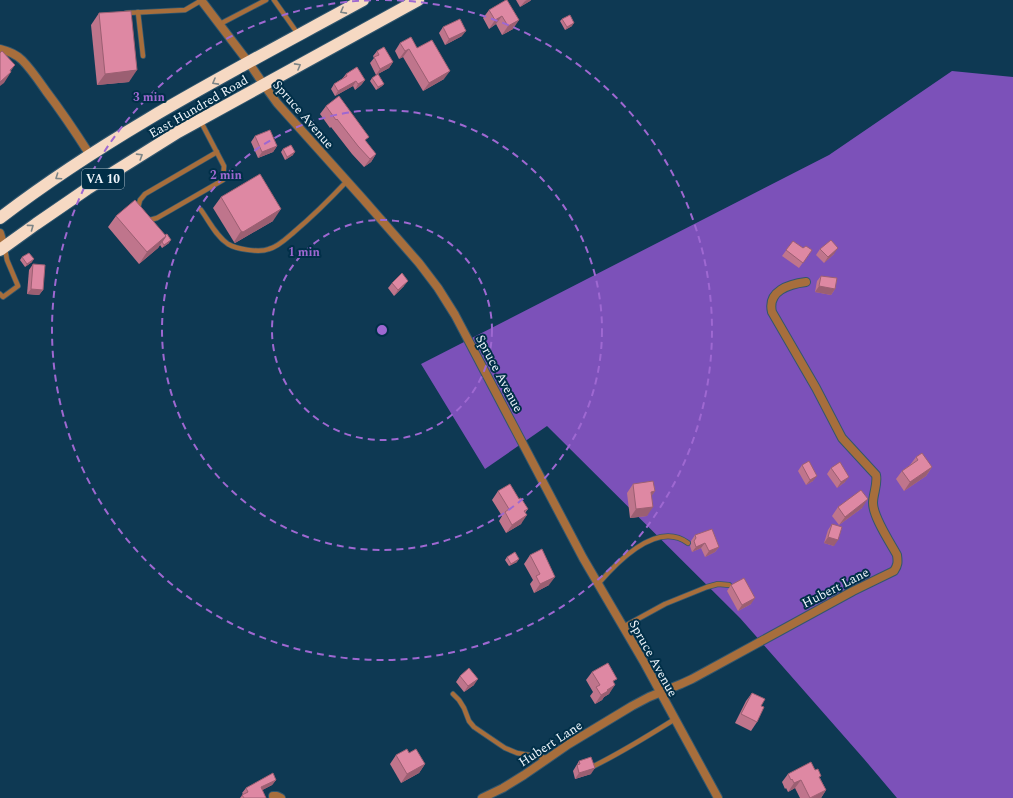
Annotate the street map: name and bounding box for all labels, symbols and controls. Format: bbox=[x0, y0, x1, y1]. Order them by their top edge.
one-way arrow bbox=[340, 6, 347, 14]
one-way arrow bbox=[294, 64, 301, 71]
street label: East Hundred Road bbox=[145, 70, 252, 144]
street label: Spruce Avenue bbox=[268, 76, 339, 153]
one-way arrow bbox=[212, 77, 219, 84]
text: 3 min bbox=[133, 88, 166, 107]
one-way arrow bbox=[136, 153, 143, 160]
text: 2 min bbox=[210, 166, 243, 185]
road number: VA 10 bbox=[82, 169, 124, 189]
one-way arrow bbox=[55, 172, 62, 179]
one-way arrow bbox=[27, 225, 34, 232]
text: 1 min bbox=[288, 243, 321, 262]
centre of rings bbox=[375, 323, 389, 337]
street label: Spruce Avenue bbox=[470, 331, 528, 416]
street label: Hubert Lane bbox=[798, 562, 872, 613]
street label: Spruce Avenue bbox=[624, 616, 683, 701]
street label: Hubert Lane bbox=[515, 716, 587, 772]

